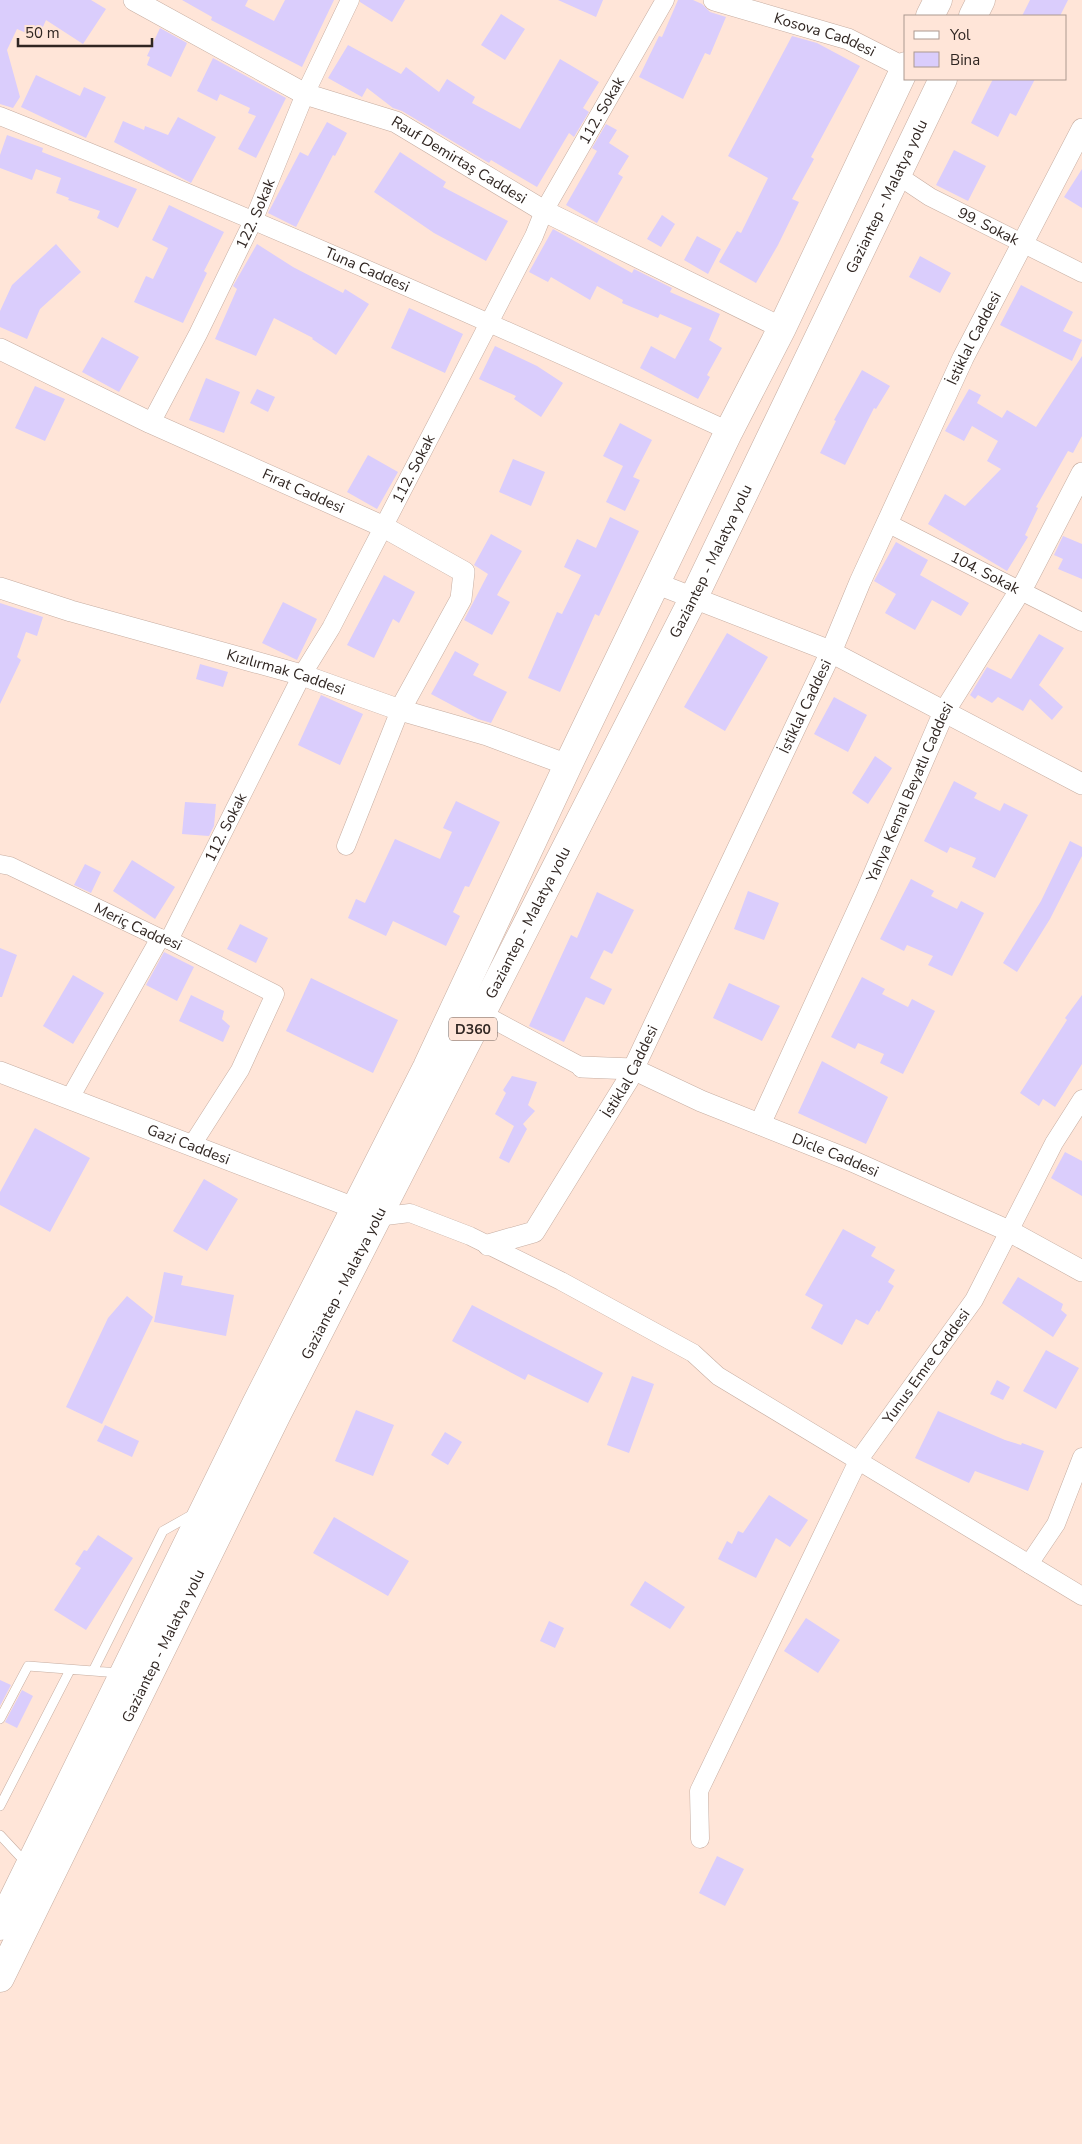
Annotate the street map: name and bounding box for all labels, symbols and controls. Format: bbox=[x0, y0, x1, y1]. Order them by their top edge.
street label: Kosova Caddesi bbox=[772, 8, 879, 61]
scale bar bbox=[18, 15, 151, 47]
legend bbox=[904, 15, 1067, 80]
text: 50 m bbox=[25, 23, 60, 43]
text: Yol bbox=[949, 25, 971, 45]
text: Bina bbox=[950, 50, 980, 70]
street label: 112. Sokak bbox=[574, 73, 629, 148]
street label: Rauf Demirtaş Caddesi bbox=[388, 112, 531, 208]
street label: Gaziantep - Malatya yolu bbox=[841, 116, 932, 277]
street label: 122. Sokak bbox=[231, 175, 280, 252]
street label: 99. Sokak bbox=[955, 203, 1023, 250]
street label: Tuna Caddesi bbox=[322, 242, 413, 297]
street label: İstiklal Caddesi bbox=[942, 288, 1006, 388]
street label: 112. Sokak bbox=[387, 431, 440, 507]
street label: Fırat Caddesi bbox=[259, 464, 348, 518]
street label: Gaziantep - Malatya yolu bbox=[665, 481, 757, 642]
street label: 104. Sokak bbox=[947, 547, 1023, 599]
street label: Kızılırmak Caddesi bbox=[224, 645, 348, 700]
street label: İstiklal Caddesi bbox=[774, 656, 836, 757]
street label: Yahya Kemal Beyatlı Caddesi bbox=[861, 698, 958, 886]
street label: 112. Sokak bbox=[200, 789, 251, 865]
street label: Gaziantep - Malatya yolu bbox=[481, 843, 575, 1002]
street label: Meriç Caddesi bbox=[91, 898, 186, 955]
road number: D360 bbox=[449, 1018, 497, 1040]
street label: İstiklal Caddesi bbox=[597, 1022, 663, 1121]
street label: Gazi Caddesi bbox=[144, 1119, 233, 1169]
street label: Dicle Caddesi bbox=[789, 1128, 882, 1182]
street label: Gaziantep - Malatya yolu bbox=[296, 1204, 391, 1363]
street label: Yunus Emre Caddesi bbox=[877, 1305, 974, 1429]
street label: Gaziantep - Malatya yolu bbox=[117, 1566, 209, 1726]

